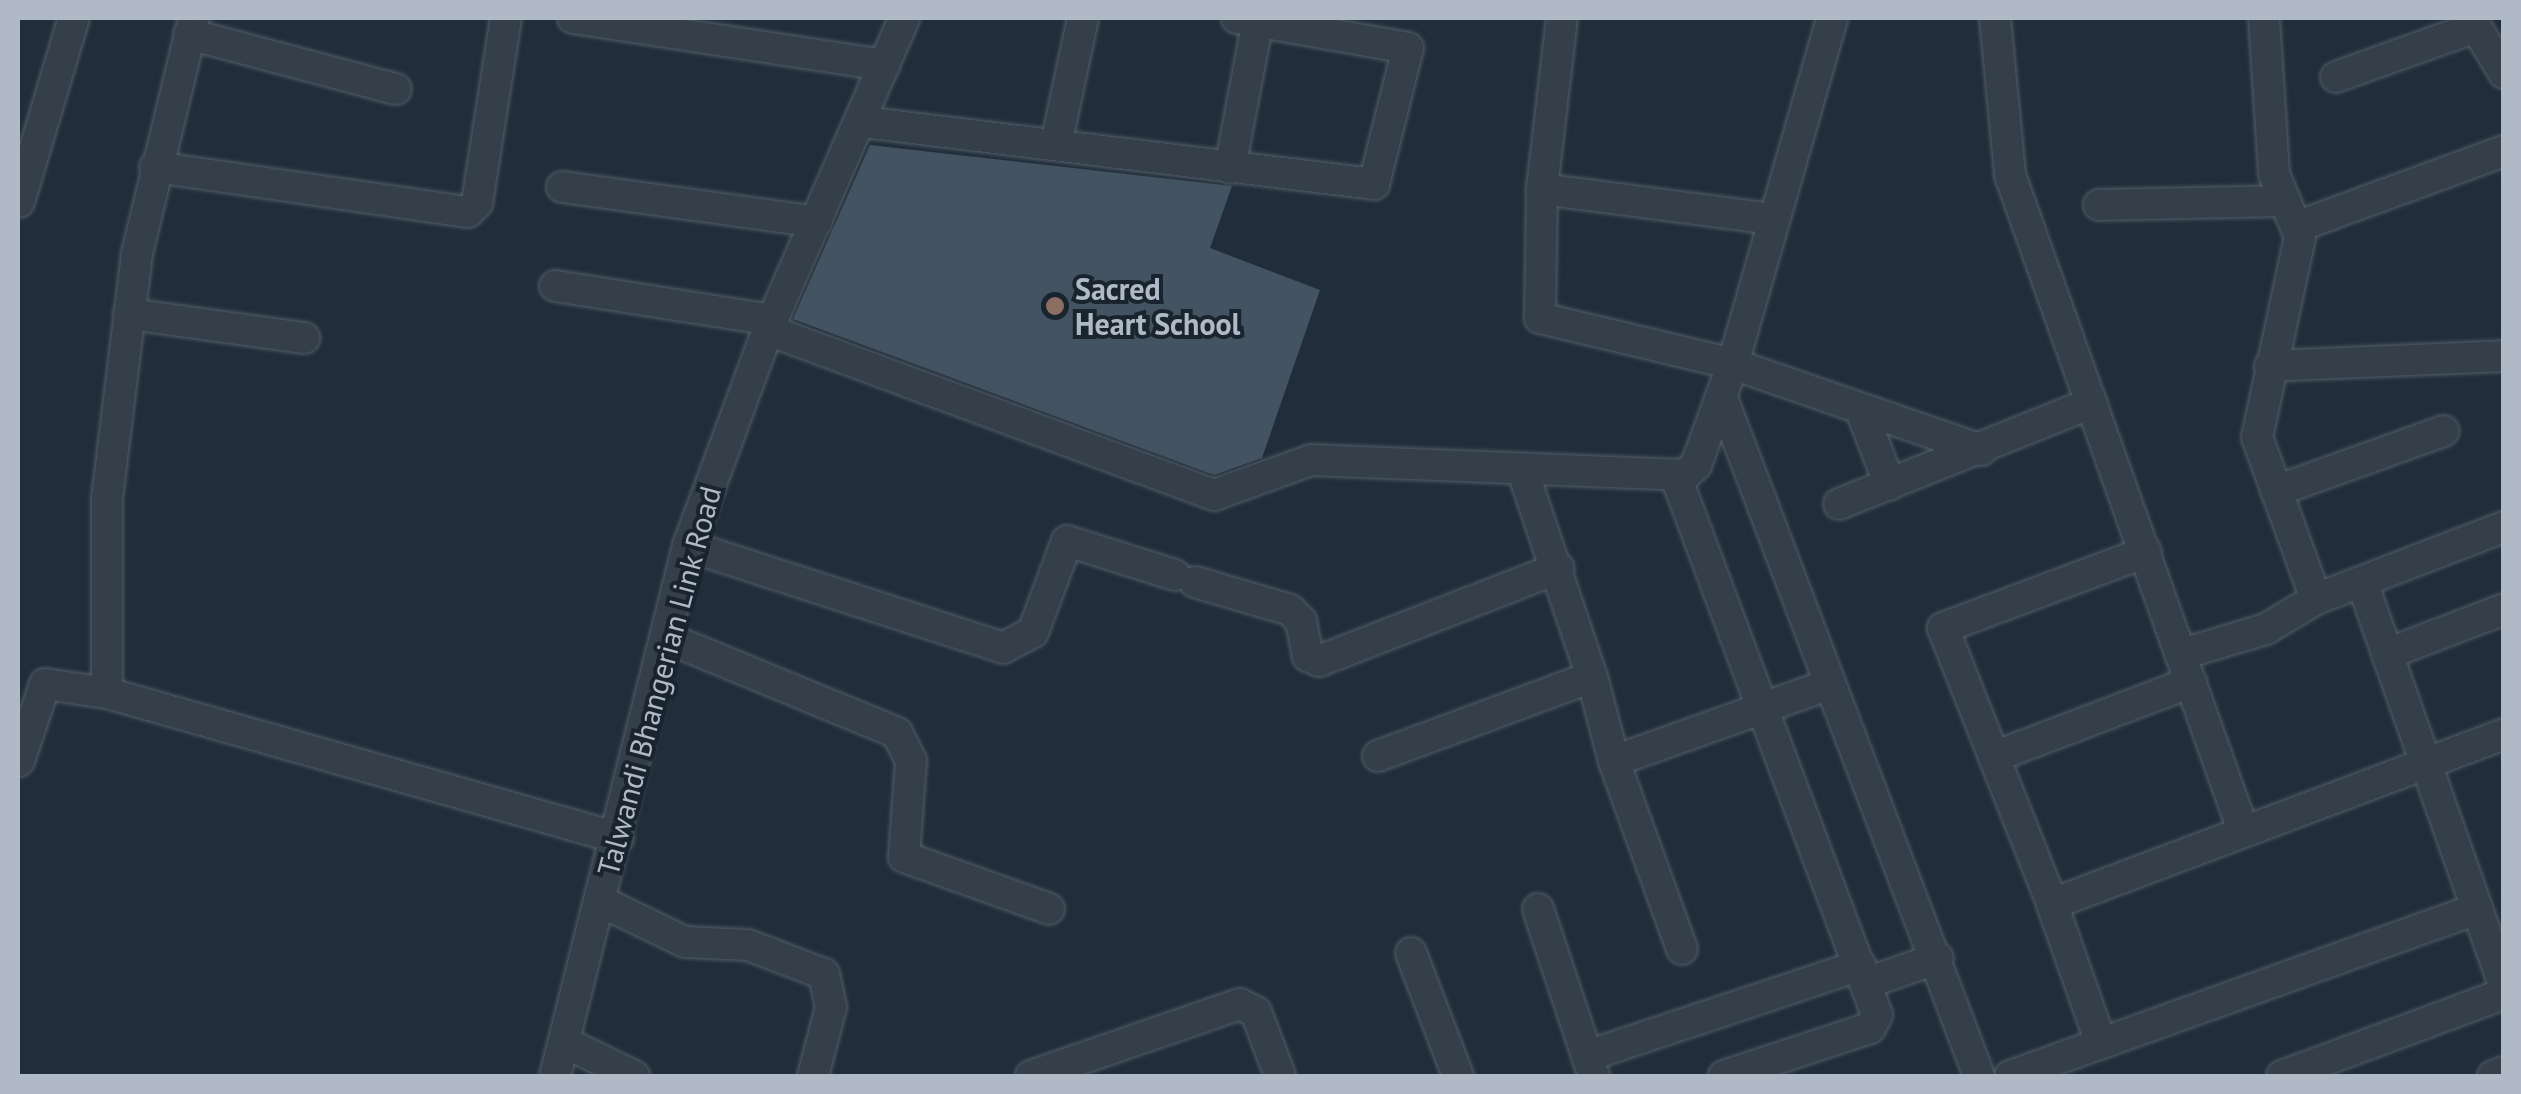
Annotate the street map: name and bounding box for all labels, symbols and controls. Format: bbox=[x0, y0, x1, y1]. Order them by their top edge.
place label: Sacred Heart School bbox=[1075, 271, 1240, 342]
marker: Sacred Heart School bbox=[1044, 295, 1066, 317]
street label: Talwandi Bhangerian Link Road bbox=[590, 482, 728, 880]

